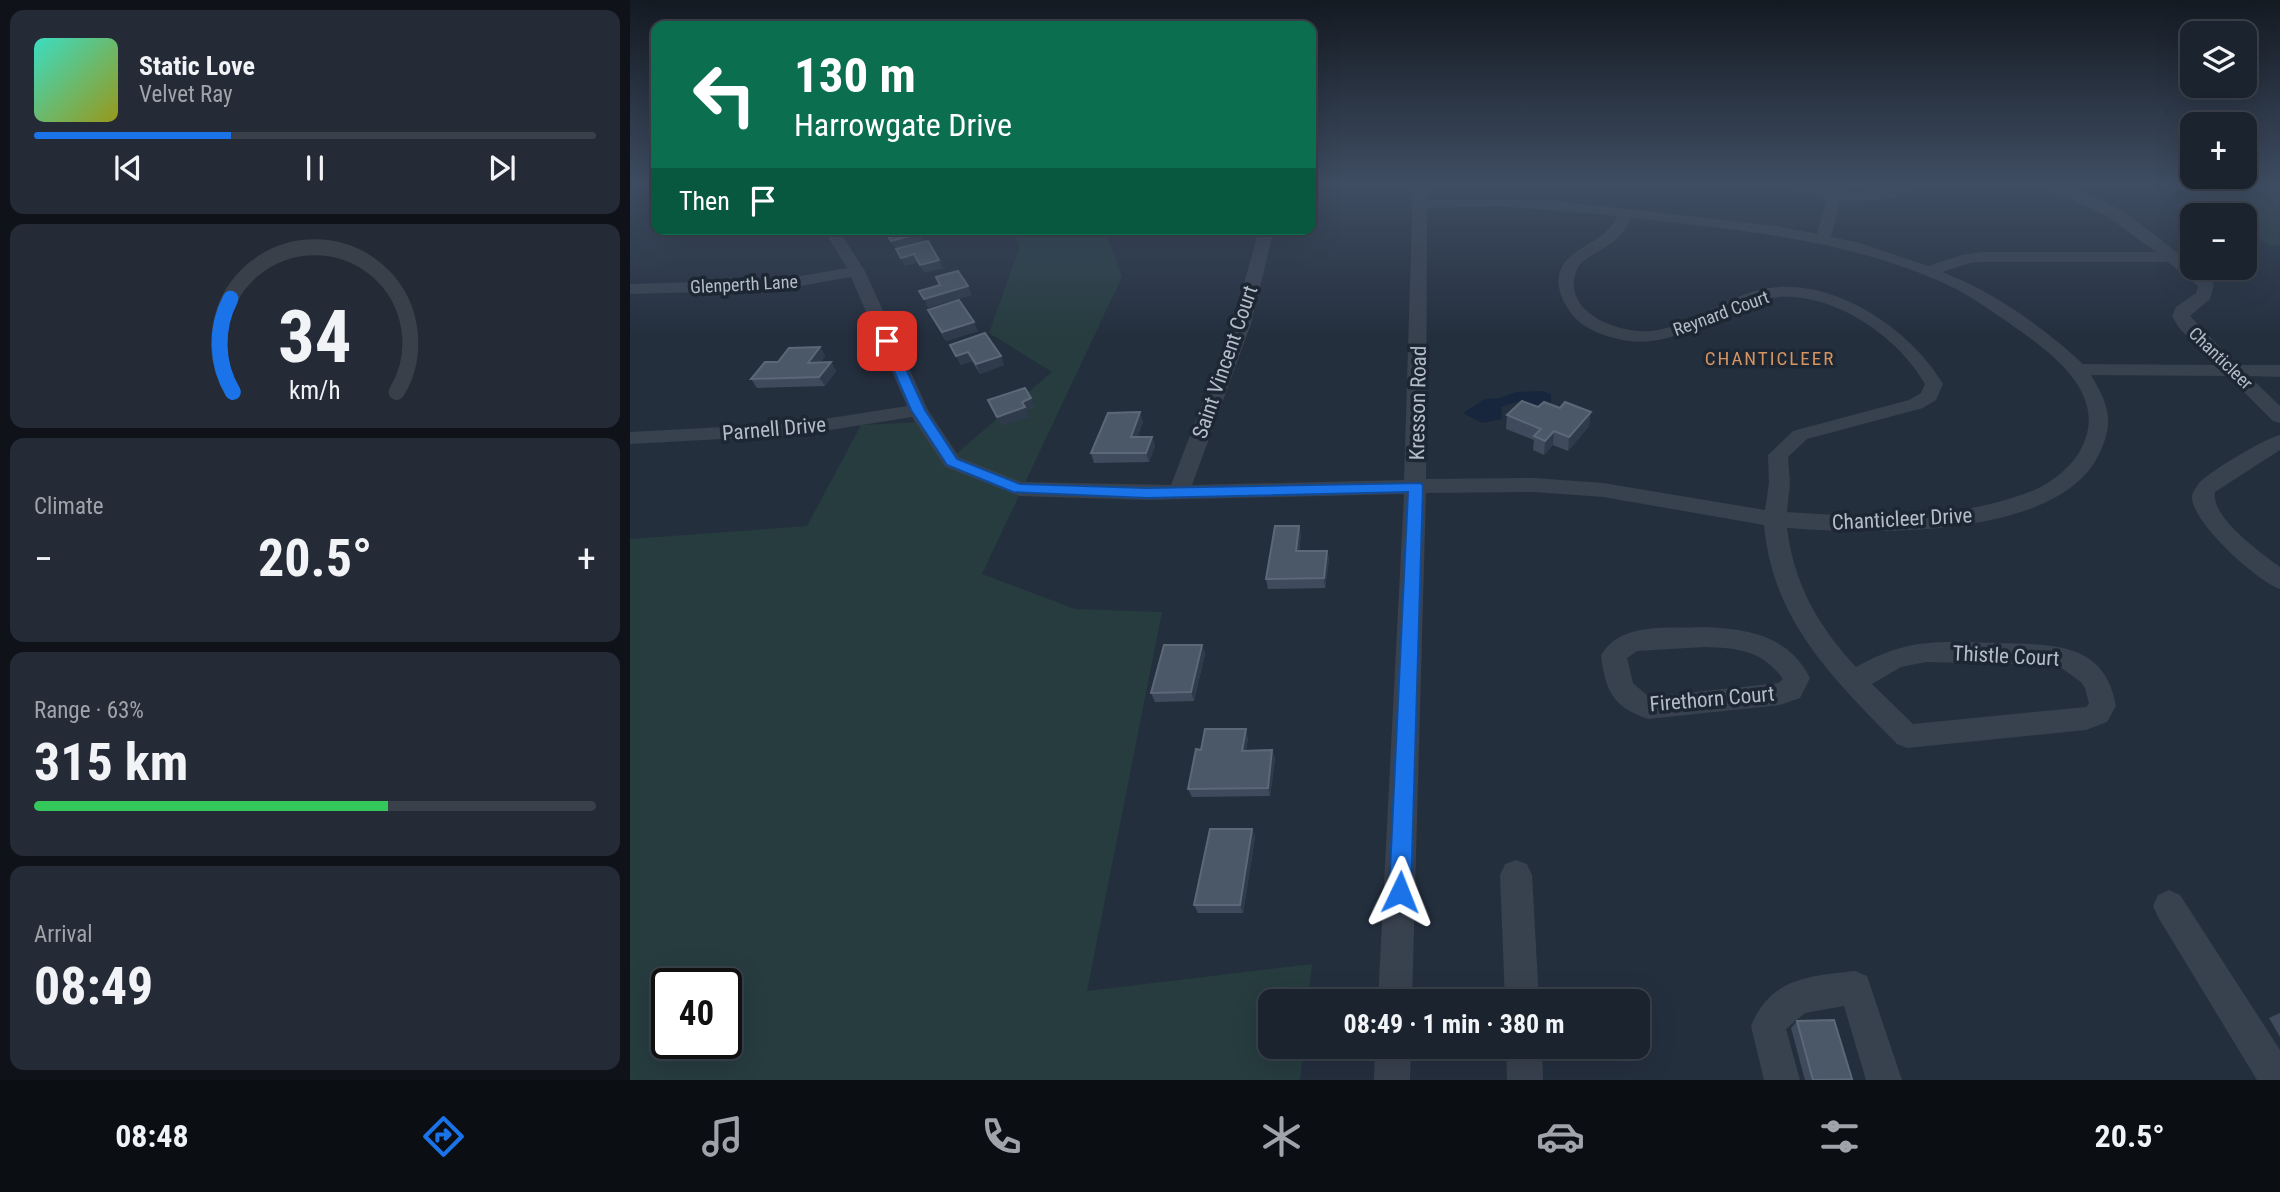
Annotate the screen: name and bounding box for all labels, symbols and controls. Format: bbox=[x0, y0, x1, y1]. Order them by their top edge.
map controls bbox=[2180, 21, 2257, 280]
button: layers bbox=[2180, 21, 2257, 98]
text: 130 m bbox=[794, 47, 916, 104]
icon: left bbox=[679, 49, 770, 140]
text: Static Love bbox=[139, 51, 255, 81]
text: Velvet Ray bbox=[139, 81, 233, 108]
text: Harrowgate Drive bbox=[794, 106, 1012, 144]
button: + bbox=[2180, 112, 2257, 189]
icon: previous bbox=[109, 149, 147, 187]
icon: pause bbox=[296, 149, 334, 187]
icon: next bbox=[483, 149, 521, 187]
icon: arrive bbox=[744, 182, 782, 220]
text: Then bbox=[679, 186, 730, 216]
button: − bbox=[2180, 203, 2257, 280]
street label: Glenperth Lane bbox=[690, 271, 798, 297]
street label: Saint Vincent Court bbox=[1188, 282, 1262, 442]
street label: Reynard Court bbox=[1670, 286, 1772, 340]
text: 34 bbox=[278, 294, 352, 380]
pin bbox=[857, 311, 917, 371]
icon: arrive bbox=[868, 322, 906, 360]
street label: Chanticleer bbox=[2185, 322, 2258, 394]
street label: Kresson Road bbox=[1405, 346, 1431, 460]
district label: CHANTICLEER bbox=[1705, 347, 1835, 370]
text: km/h bbox=[289, 376, 341, 405]
street label: Parnell Drive bbox=[721, 412, 827, 446]
text: Climate bbox=[34, 493, 104, 520]
street label: Chanticleer Drive bbox=[1831, 503, 1973, 535]
text: 20.5° bbox=[258, 528, 372, 589]
text: − bbox=[34, 537, 53, 581]
text: + bbox=[577, 537, 596, 581]
street label: Thistle Court bbox=[1952, 641, 2060, 671]
street label: Firethorn Court bbox=[1649, 682, 1775, 716]
text: Range · 63% bbox=[34, 697, 144, 724]
text: 315 km bbox=[34, 732, 188, 793]
position arrow bbox=[1363, 855, 1437, 929]
text: Arrival bbox=[34, 921, 93, 948]
text: 08:49 bbox=[34, 956, 153, 1017]
speed limit sign: 40 bbox=[651, 968, 742, 1059]
text: 08:49 · 1 min · 380 m bbox=[1344, 1009, 1564, 1039]
icon: directions bbox=[419, 1112, 468, 1161]
icon: music bbox=[698, 1112, 747, 1161]
icon: phone bbox=[977, 1112, 1026, 1161]
icon: climate bbox=[1257, 1112, 1306, 1161]
icon: car bbox=[1536, 1112, 1585, 1161]
icon: filters bbox=[1815, 1112, 1864, 1161]
text: 08:48 bbox=[115, 1117, 189, 1155]
text: 20.5° bbox=[2095, 1117, 2165, 1155]

